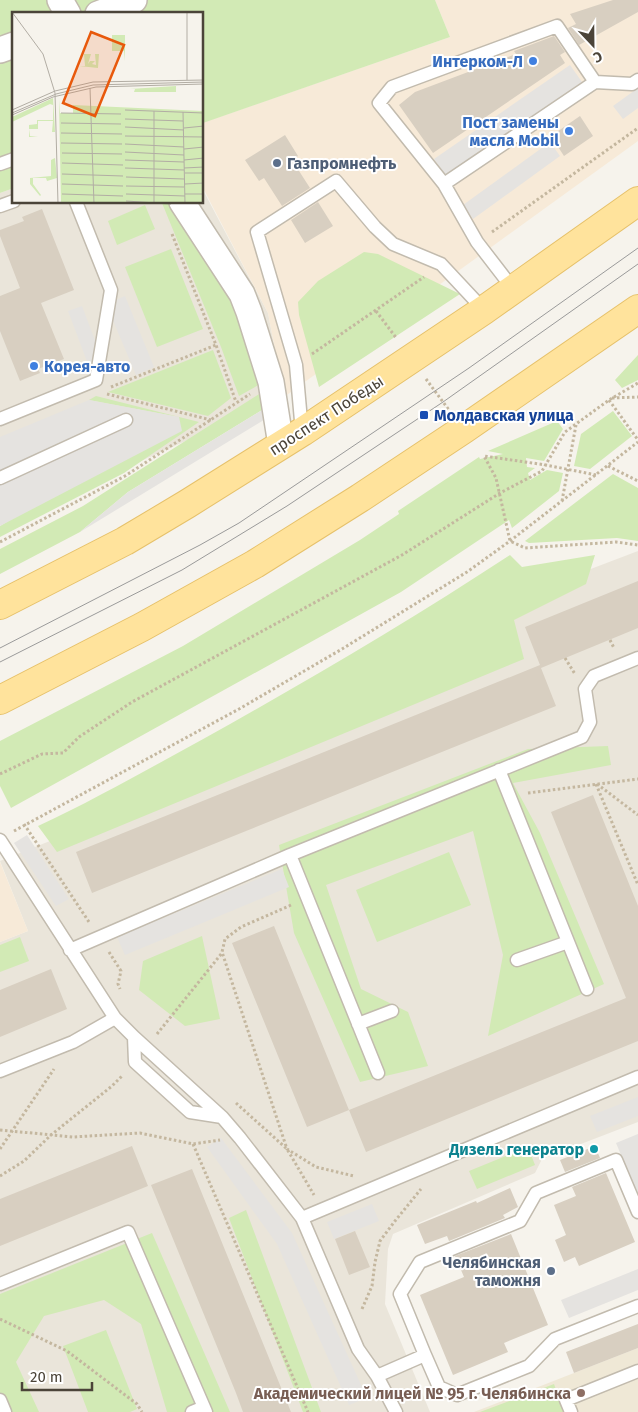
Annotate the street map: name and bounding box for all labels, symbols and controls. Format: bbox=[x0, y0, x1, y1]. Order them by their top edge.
inset map bbox=[12, 12, 204, 204]
north arrow bbox=[568, 20, 618, 70]
text: С bbox=[591, 47, 605, 66]
place label: Интерком-Л bbox=[432, 52, 523, 71]
marker: Интерком-Л bbox=[527, 55, 539, 67]
place label: Пост замены масла Mobil bbox=[462, 113, 559, 150]
marker: Пост замены масла Mobil bbox=[563, 125, 575, 137]
place label: Газпромнефть bbox=[287, 154, 397, 173]
marker: Газпромнефть bbox=[271, 157, 283, 169]
place label: Корея-авто bbox=[44, 357, 130, 376]
marker: Корея-авто bbox=[28, 360, 40, 372]
street label: проспект Победы bbox=[266, 371, 387, 459]
place label: Молдавская улица bbox=[434, 406, 574, 425]
marker: Молдавская улица bbox=[418, 409, 430, 421]
place label: Дизель генератор bbox=[448, 1140, 584, 1159]
marker: Дизель генератор bbox=[588, 1143, 600, 1155]
place label: Челябинская таможня bbox=[443, 1253, 541, 1290]
marker: Челябинская таможня bbox=[545, 1265, 557, 1277]
scale bar bbox=[22, 1360, 92, 1392]
text: 20 m bbox=[30, 1368, 63, 1386]
place label: Академический лицей № 95 г. Челябинска bbox=[253, 1384, 571, 1403]
marker: Академический лицей № 95 г. Челябинска bbox=[575, 1387, 587, 1399]

